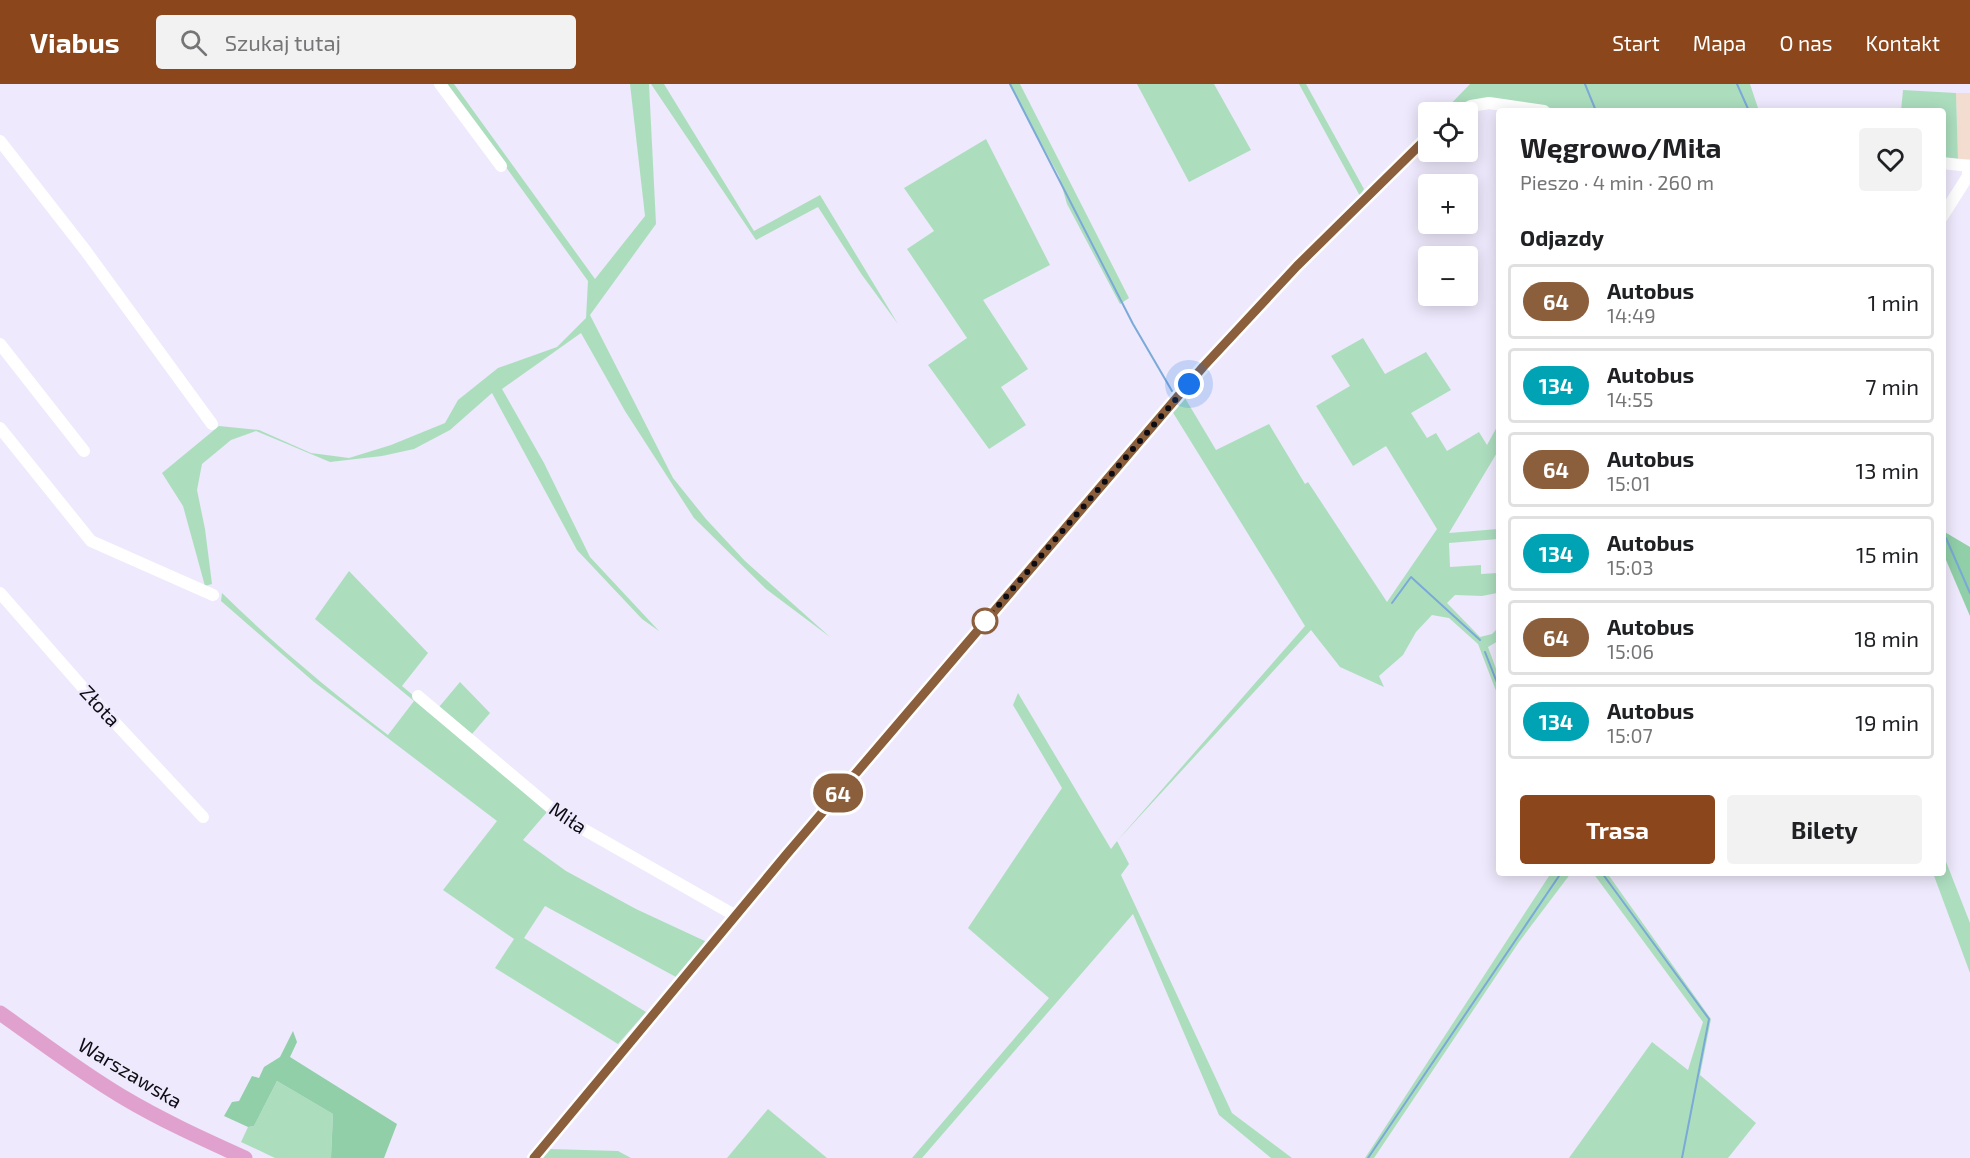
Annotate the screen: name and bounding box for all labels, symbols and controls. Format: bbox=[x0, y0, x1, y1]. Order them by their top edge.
search box bbox=[156, 15, 576, 69]
text: Viabus bbox=[30, 25, 120, 59]
icon: search bbox=[177, 26, 210, 59]
text: Szukaj tutaj bbox=[225, 29, 341, 55]
text: Start bbox=[1612, 30, 1660, 55]
text: Mapa bbox=[1693, 30, 1746, 55]
text: O nas bbox=[1779, 30, 1833, 55]
text: Kontakt bbox=[1866, 30, 1940, 55]
map controls bbox=[1418, 102, 1478, 306]
button: locate bbox=[1418, 102, 1478, 162]
button: heart bbox=[1859, 128, 1922, 191]
text: Węgrowo/Miła bbox=[1520, 130, 1721, 164]
text: Pieszo · 4 min · 260 m bbox=[1520, 170, 1714, 194]
button: + bbox=[1418, 174, 1478, 234]
text: Odjazdy bbox=[1520, 224, 1604, 250]
button: − bbox=[1418, 246, 1478, 306]
text: Autobus bbox=[1607, 277, 1694, 303]
text: 64 bbox=[1543, 289, 1569, 314]
text: 1 min bbox=[1868, 289, 1919, 315]
text: 14:49 bbox=[1607, 303, 1656, 327]
text: Autobus bbox=[1607, 361, 1694, 387]
your location bbox=[1174, 369, 1204, 399]
text: 134 bbox=[1539, 373, 1573, 398]
text: 7 min bbox=[1865, 373, 1919, 399]
text: 14:55 bbox=[1607, 387, 1653, 411]
text: Autobus bbox=[1607, 445, 1694, 471]
text: 64 bbox=[1543, 457, 1569, 482]
text: 13 min bbox=[1856, 457, 1919, 483]
text: 15:01 bbox=[1607, 471, 1650, 495]
text: Autobus bbox=[1607, 529, 1694, 555]
text: 134 bbox=[1539, 541, 1573, 566]
text: 15 min bbox=[1856, 541, 1919, 567]
text: 15:03 bbox=[1607, 555, 1654, 579]
unlabelled marker bbox=[972, 608, 998, 634]
text: Autobus bbox=[1607, 613, 1694, 639]
text: 64 bbox=[1543, 625, 1569, 650]
text: 18 min bbox=[1854, 625, 1919, 651]
text: 15:06 bbox=[1607, 639, 1654, 663]
street label: Złota bbox=[76, 680, 126, 731]
text: Autobus bbox=[1607, 697, 1694, 723]
text: 134 bbox=[1539, 709, 1573, 734]
text: 19 min bbox=[1855, 709, 1919, 735]
text: 15:07 bbox=[1607, 723, 1653, 747]
line badge: 64 bbox=[811, 774, 865, 812]
text: 64 bbox=[825, 781, 851, 806]
button: Trasa bbox=[1520, 795, 1715, 864]
button: Bilety bbox=[1727, 795, 1922, 864]
street label: Miła bbox=[545, 796, 592, 838]
street label: Warszawska bbox=[74, 1032, 187, 1113]

